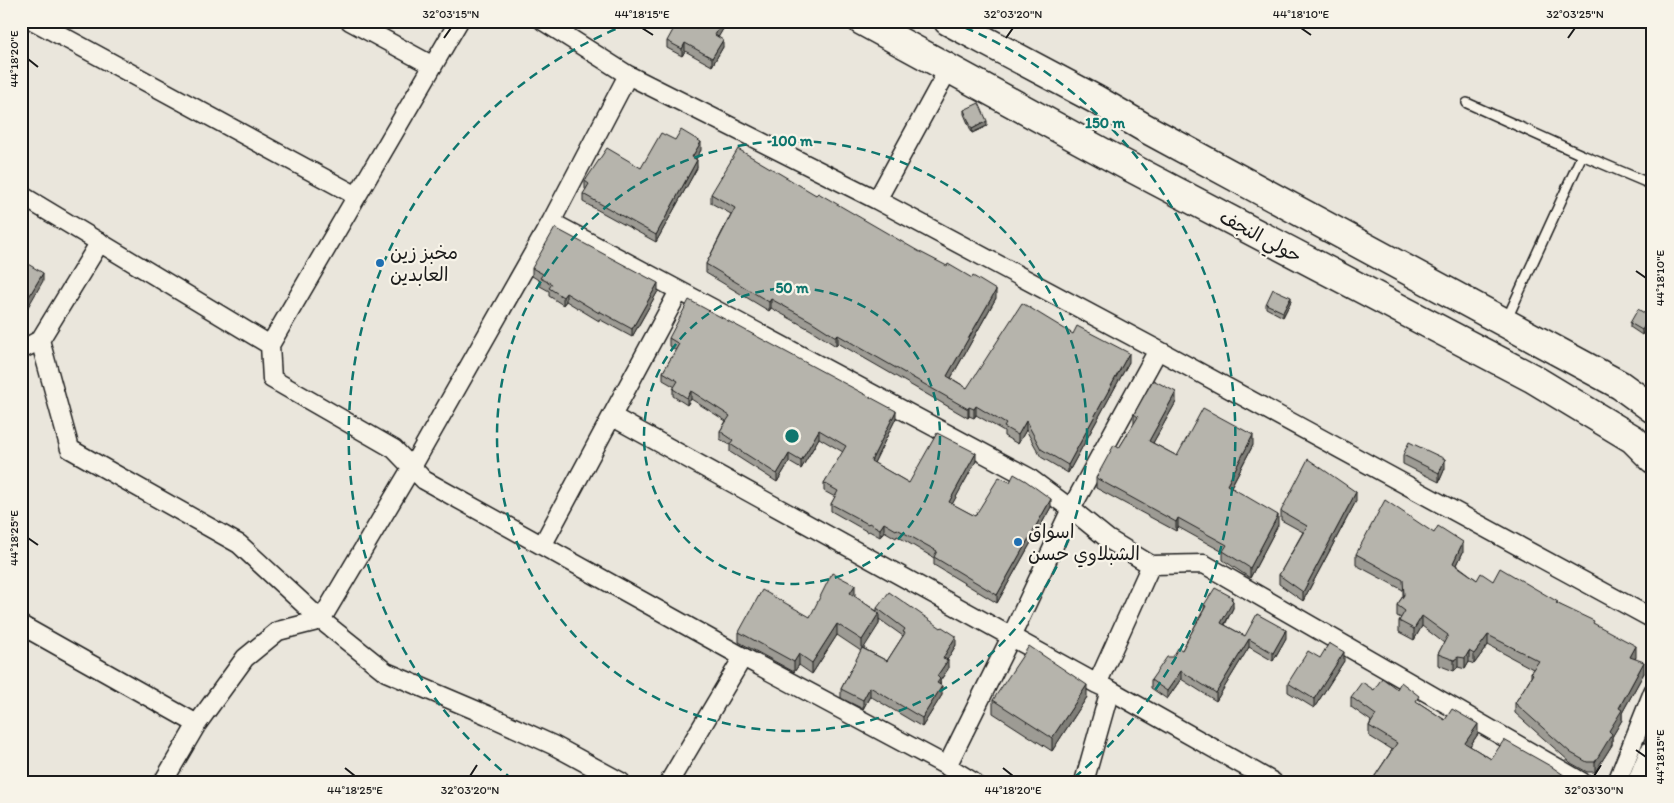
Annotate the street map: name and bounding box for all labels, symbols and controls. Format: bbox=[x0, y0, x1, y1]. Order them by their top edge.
text: 32°03'15"N bbox=[423, 7, 479, 21]
text: 44°18'15"E bbox=[614, 7, 670, 21]
text: 32°03'20"N bbox=[984, 7, 1042, 21]
text: 44°18'10"E bbox=[1273, 7, 1330, 21]
text: 32°03'25"N bbox=[1546, 7, 1604, 21]
text: 44°18'20"E bbox=[7, 30, 21, 88]
text: 150 m bbox=[1085, 114, 1125, 132]
text: 100 m bbox=[771, 132, 813, 150]
street label: حولي النجف bbox=[1213, 205, 1306, 272]
place label: مخبز زين العابدين bbox=[390, 241, 458, 286]
text: 44°18'10"E bbox=[1653, 249, 1667, 306]
marker: مخبز زين العابدين bbox=[374, 257, 386, 269]
text: 50 m bbox=[775, 279, 809, 297]
centre of rings bbox=[783, 427, 801, 445]
text: 44°18'25"E bbox=[7, 510, 21, 566]
place label: اسواق الشبلاوي حسن bbox=[1028, 520, 1140, 568]
marker: اسواق الشبلاوي حسن bbox=[1012, 536, 1024, 548]
text: 44°18'15"E bbox=[1653, 729, 1667, 785]
text: 44°18'25"E bbox=[327, 783, 383, 797]
text: 32°03'20"N bbox=[441, 783, 499, 797]
text: 44°18'20"E bbox=[984, 783, 1042, 797]
text: 32°03'30"N bbox=[1565, 783, 1623, 797]

